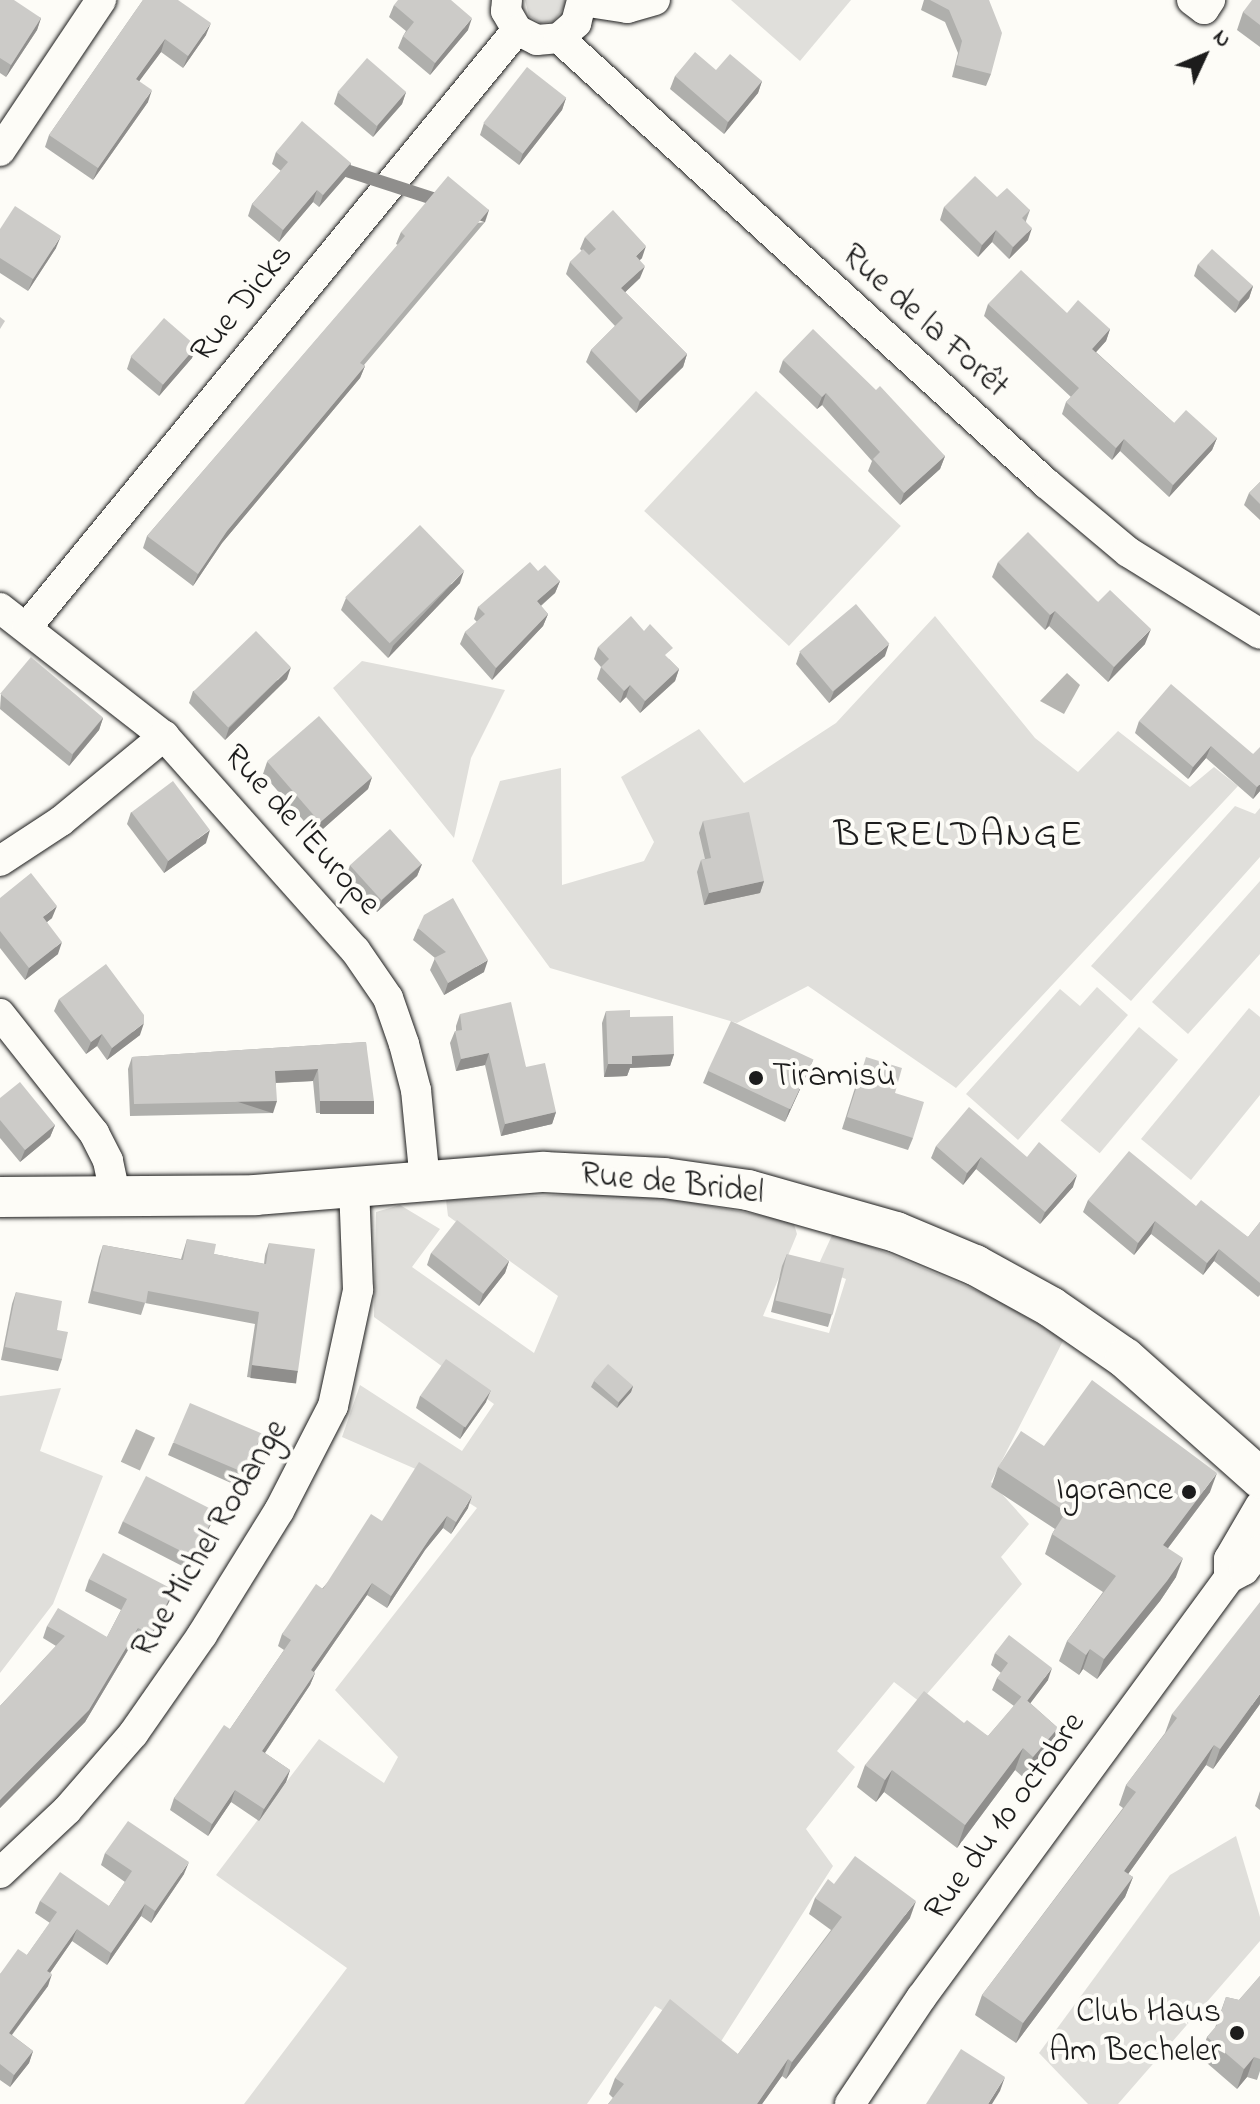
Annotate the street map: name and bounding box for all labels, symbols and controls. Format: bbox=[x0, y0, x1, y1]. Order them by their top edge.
north arrow bbox=[1164, 16, 1244, 96]
text: N bbox=[1205, 23, 1238, 56]
street label: Rue de la Forêt bbox=[832, 236, 1016, 408]
street label: Rue Dicks bbox=[183, 237, 303, 371]
street label: Rue de l'Europe bbox=[214, 737, 388, 925]
district label: BERELDANGE bbox=[834, 814, 1084, 860]
place label: Tiramisù bbox=[772, 1058, 896, 1098]
marker: Tiramisù bbox=[747, 1069, 765, 1087]
street label: Rue de Bridel bbox=[578, 1155, 766, 1215]
street label: Rue Michel Rodange bbox=[124, 1413, 298, 1665]
place label: Igorance bbox=[1056, 1472, 1173, 1512]
marker: Igorance bbox=[1180, 1483, 1198, 1501]
street label: Rue du 10 octobre bbox=[917, 1705, 1095, 1929]
place label: Club Haus Am Becheler bbox=[1049, 1993, 1221, 2072]
marker: Club Haus Am Becheler bbox=[1228, 2024, 1246, 2042]

